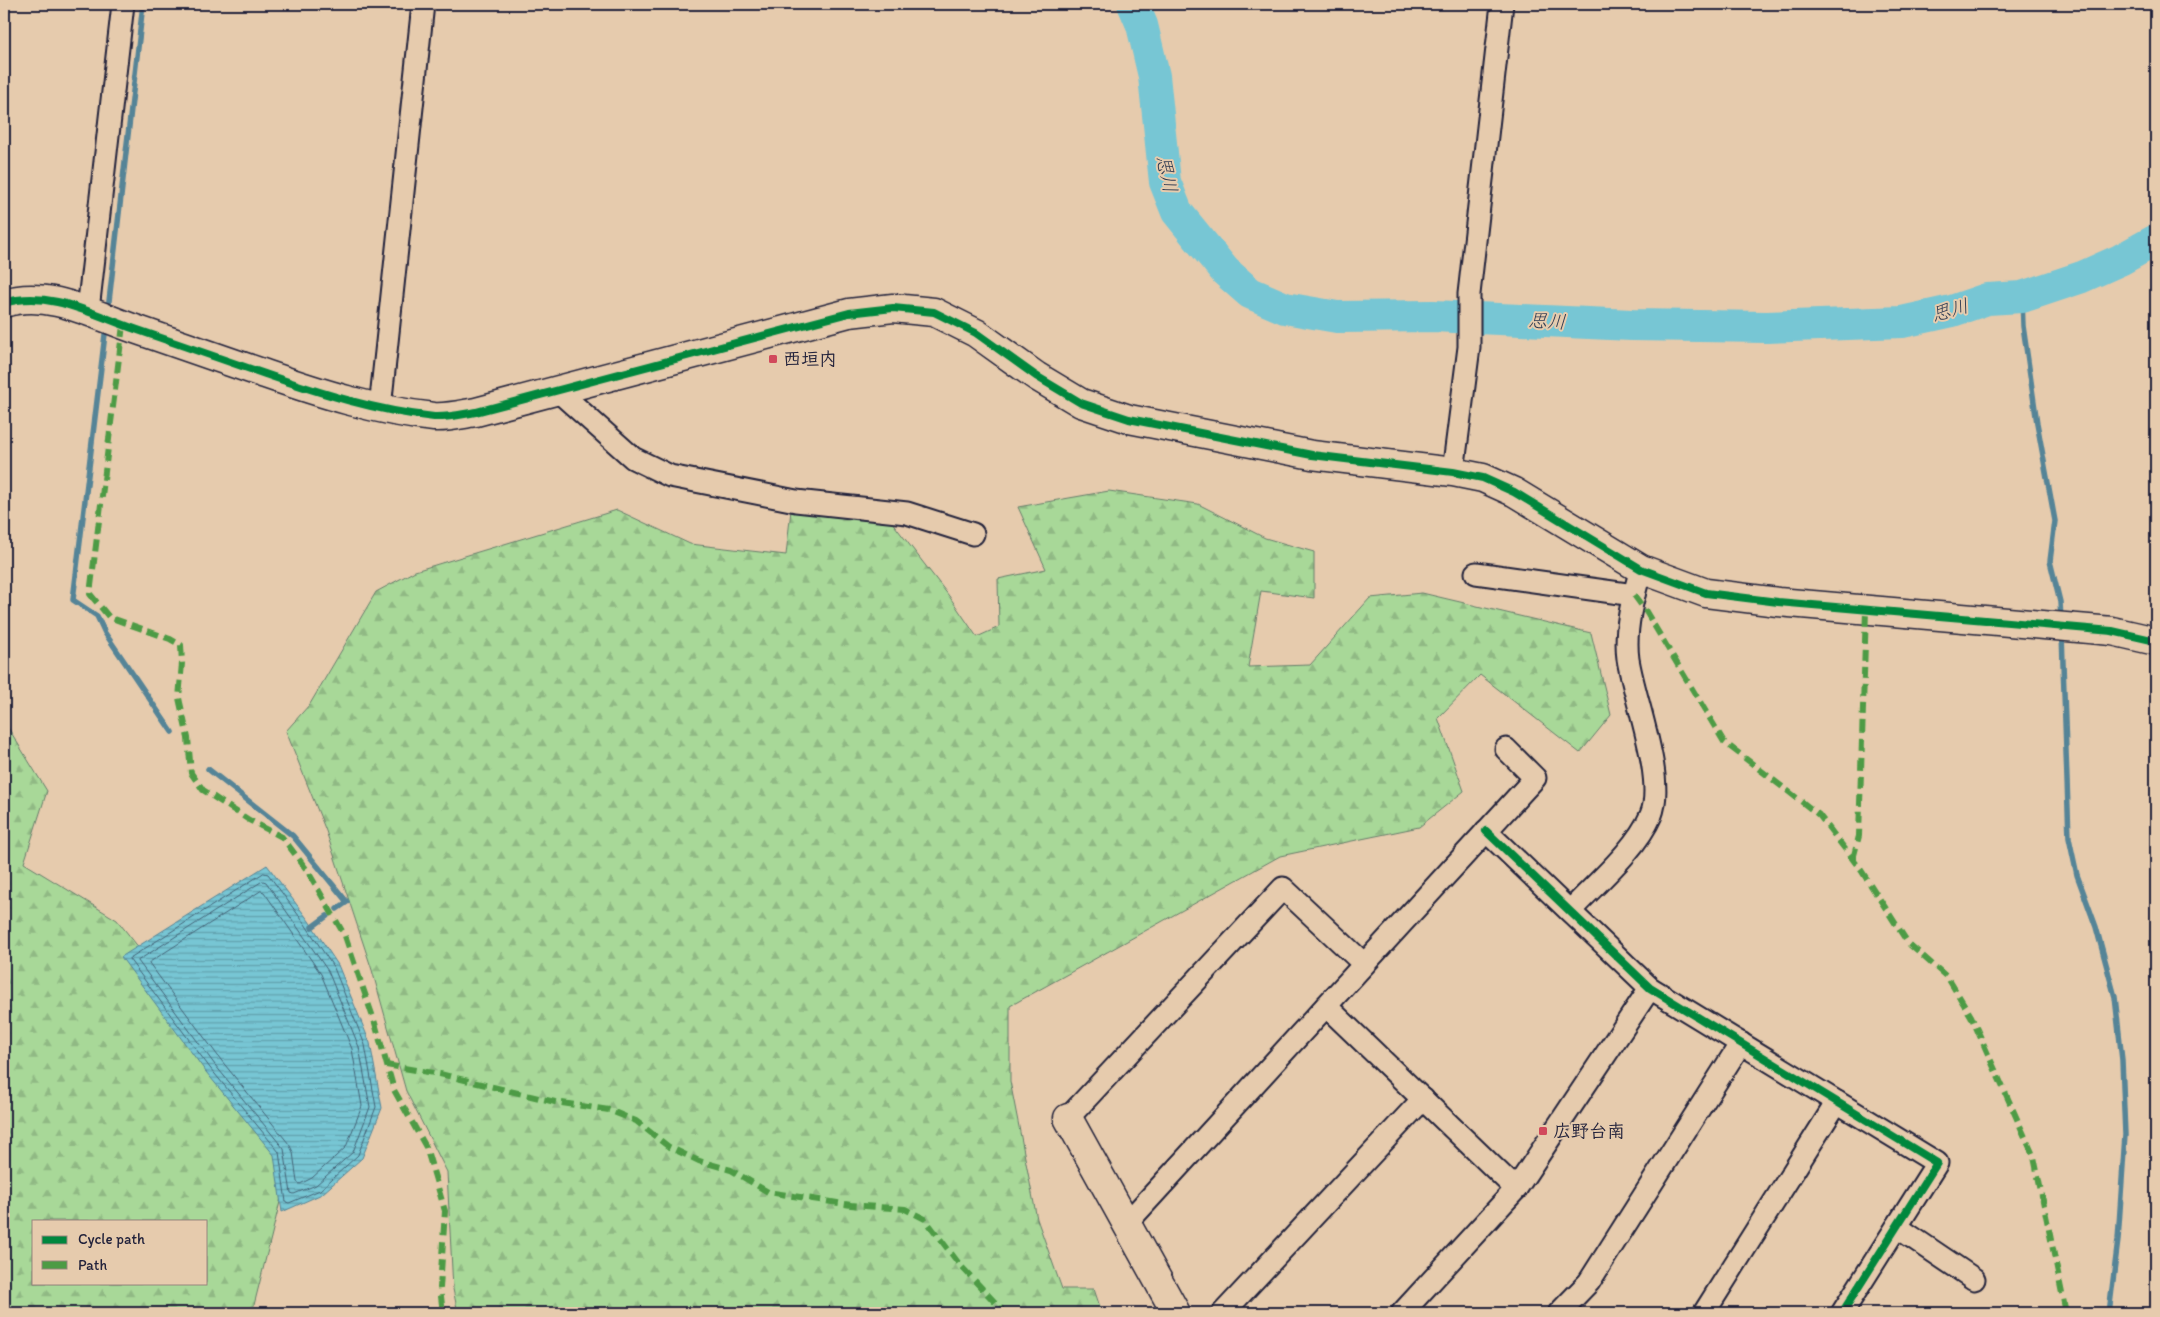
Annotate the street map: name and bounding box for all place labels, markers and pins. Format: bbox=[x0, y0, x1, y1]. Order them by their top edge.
place label: 西垣内 bbox=[783, 348, 837, 370]
marker: 西垣内 bbox=[767, 353, 779, 365]
place label: 広野台南 bbox=[1553, 1120, 1625, 1142]
marker: 広野台南 bbox=[1537, 1125, 1549, 1137]

